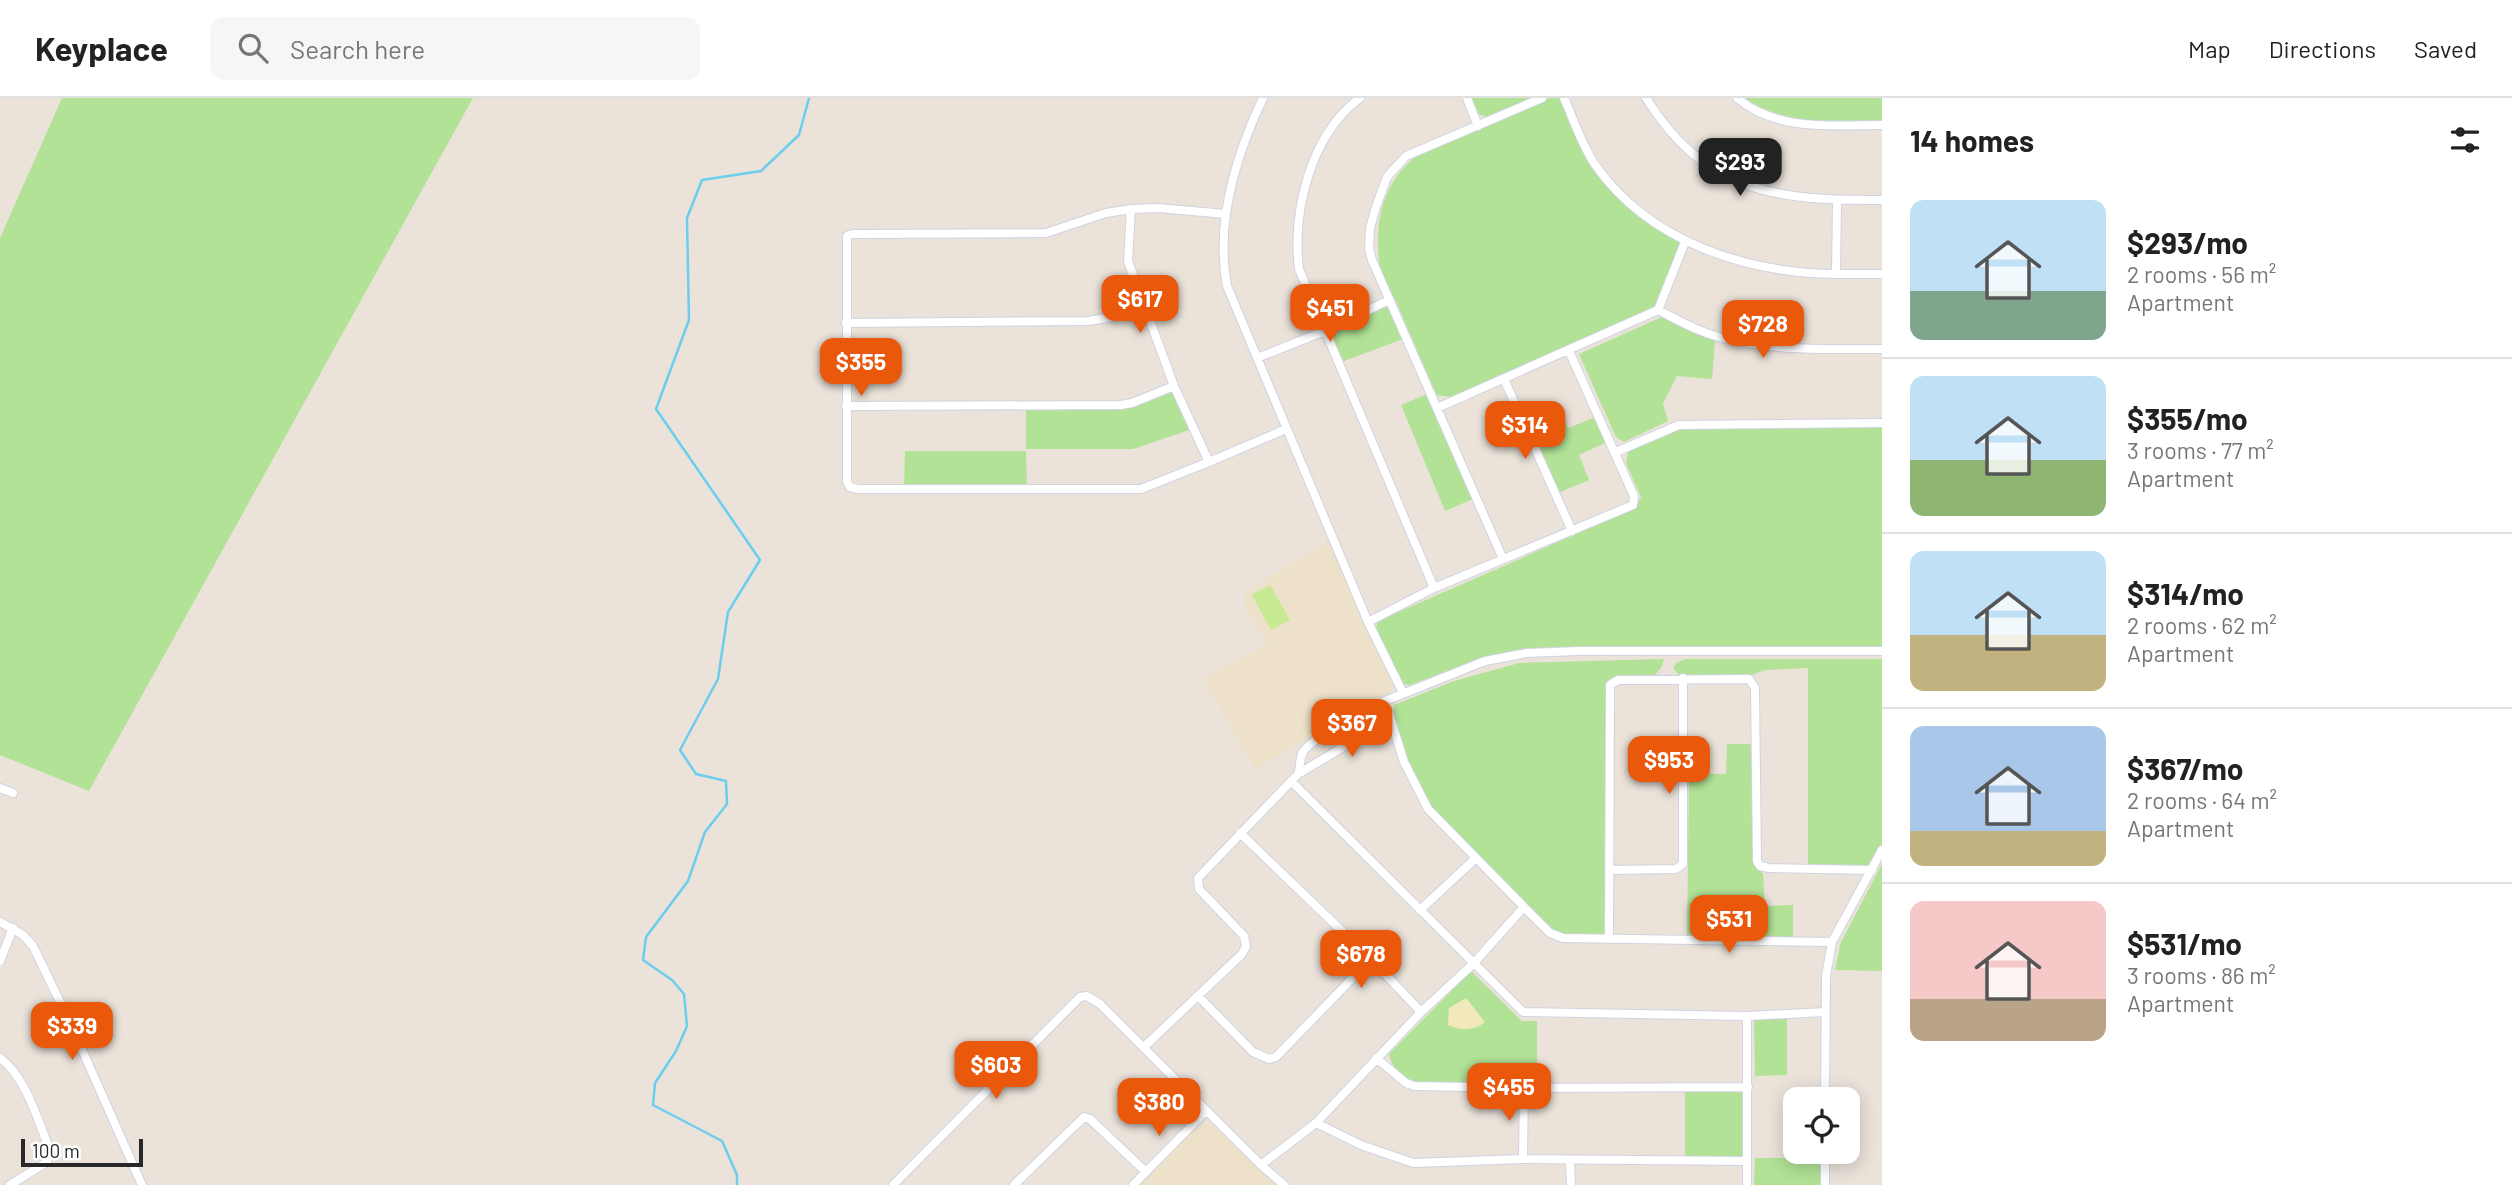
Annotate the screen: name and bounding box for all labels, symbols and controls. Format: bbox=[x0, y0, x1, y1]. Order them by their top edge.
search box bbox=[210, 17, 700, 80]
text: Keyplace bbox=[35, 28, 168, 68]
icon: search bbox=[234, 29, 272, 67]
text: Search here bbox=[290, 33, 425, 64]
text: Map bbox=[2188, 34, 2231, 63]
text: Directions bbox=[2269, 34, 2376, 63]
text: Saved bbox=[2414, 34, 2477, 63]
icon: filters bbox=[2446, 121, 2484, 159]
text: 14 homes bbox=[1910, 122, 2034, 158]
pin: $293 bbox=[1699, 139, 1781, 198]
text: $293 bbox=[1715, 147, 1765, 175]
text: $293/mo bbox=[2127, 224, 2248, 260]
icon: home bbox=[1966, 228, 2050, 312]
text: 2 rooms · 56 m² bbox=[2127, 260, 2276, 288]
pin: $617 bbox=[1099, 275, 1181, 335]
text: $617 bbox=[1118, 284, 1162, 312]
pin: $451 bbox=[1289, 285, 1371, 344]
text: Apartment bbox=[2127, 288, 2234, 316]
text: $451 bbox=[1306, 293, 1354, 321]
pin: $728 bbox=[1722, 300, 1804, 360]
text: $728 bbox=[1738, 309, 1788, 337]
pin: $355 bbox=[820, 338, 902, 398]
text: $355 bbox=[836, 347, 886, 375]
text: $355/mo bbox=[2127, 400, 2248, 436]
pin: $314 bbox=[1484, 402, 1566, 461]
icon: home bbox=[1966, 404, 2050, 488]
text: $314 bbox=[1501, 410, 1549, 438]
text: 3 rooms · 77 m² bbox=[2127, 436, 2274, 464]
text: Apartment bbox=[2127, 464, 2234, 492]
text: $314/mo bbox=[2127, 575, 2244, 611]
icon: home bbox=[1966, 579, 2050, 663]
text: 2 rooms · 62 m² bbox=[2127, 611, 2277, 639]
text: Apartment bbox=[2127, 639, 2234, 667]
pin: $367 bbox=[1311, 700, 1393, 759]
text: $367 bbox=[1327, 708, 1377, 736]
pin: $953 bbox=[1628, 736, 1710, 796]
text: $953 bbox=[1644, 745, 1694, 773]
text: $367/mo bbox=[2127, 750, 2243, 786]
icon: home bbox=[1966, 754, 2050, 838]
text: 2 rooms · 64 m² bbox=[2127, 786, 2277, 814]
text: Apartment bbox=[2127, 814, 2234, 842]
pin: $531 bbox=[1688, 896, 1770, 955]
text: $531 bbox=[1706, 904, 1752, 932]
text: $531/mo bbox=[2127, 925, 2242, 961]
icon: home bbox=[1966, 929, 2050, 1013]
pin: $678 bbox=[1320, 930, 1402, 990]
text: $678 bbox=[1336, 939, 1386, 967]
text: 3 rooms · 86 m² bbox=[2127, 961, 2276, 989]
text: Apartment bbox=[2127, 989, 2234, 1017]
pin: $339 bbox=[31, 1002, 113, 1062]
text: $339 bbox=[47, 1011, 97, 1039]
pin: $603 bbox=[955, 1042, 1037, 1101]
text: $603 bbox=[970, 1050, 1022, 1078]
pin: $455 bbox=[1468, 1063, 1550, 1123]
text: $455 bbox=[1483, 1072, 1535, 1100]
pin: $380 bbox=[1118, 1079, 1200, 1138]
text: $380 bbox=[1133, 1087, 1185, 1115]
map controls bbox=[1783, 1087, 1860, 1164]
button: locate bbox=[1783, 1087, 1860, 1164]
scale bar bbox=[21, 1136, 144, 1168]
text: 100 m bbox=[32, 1139, 80, 1162]

